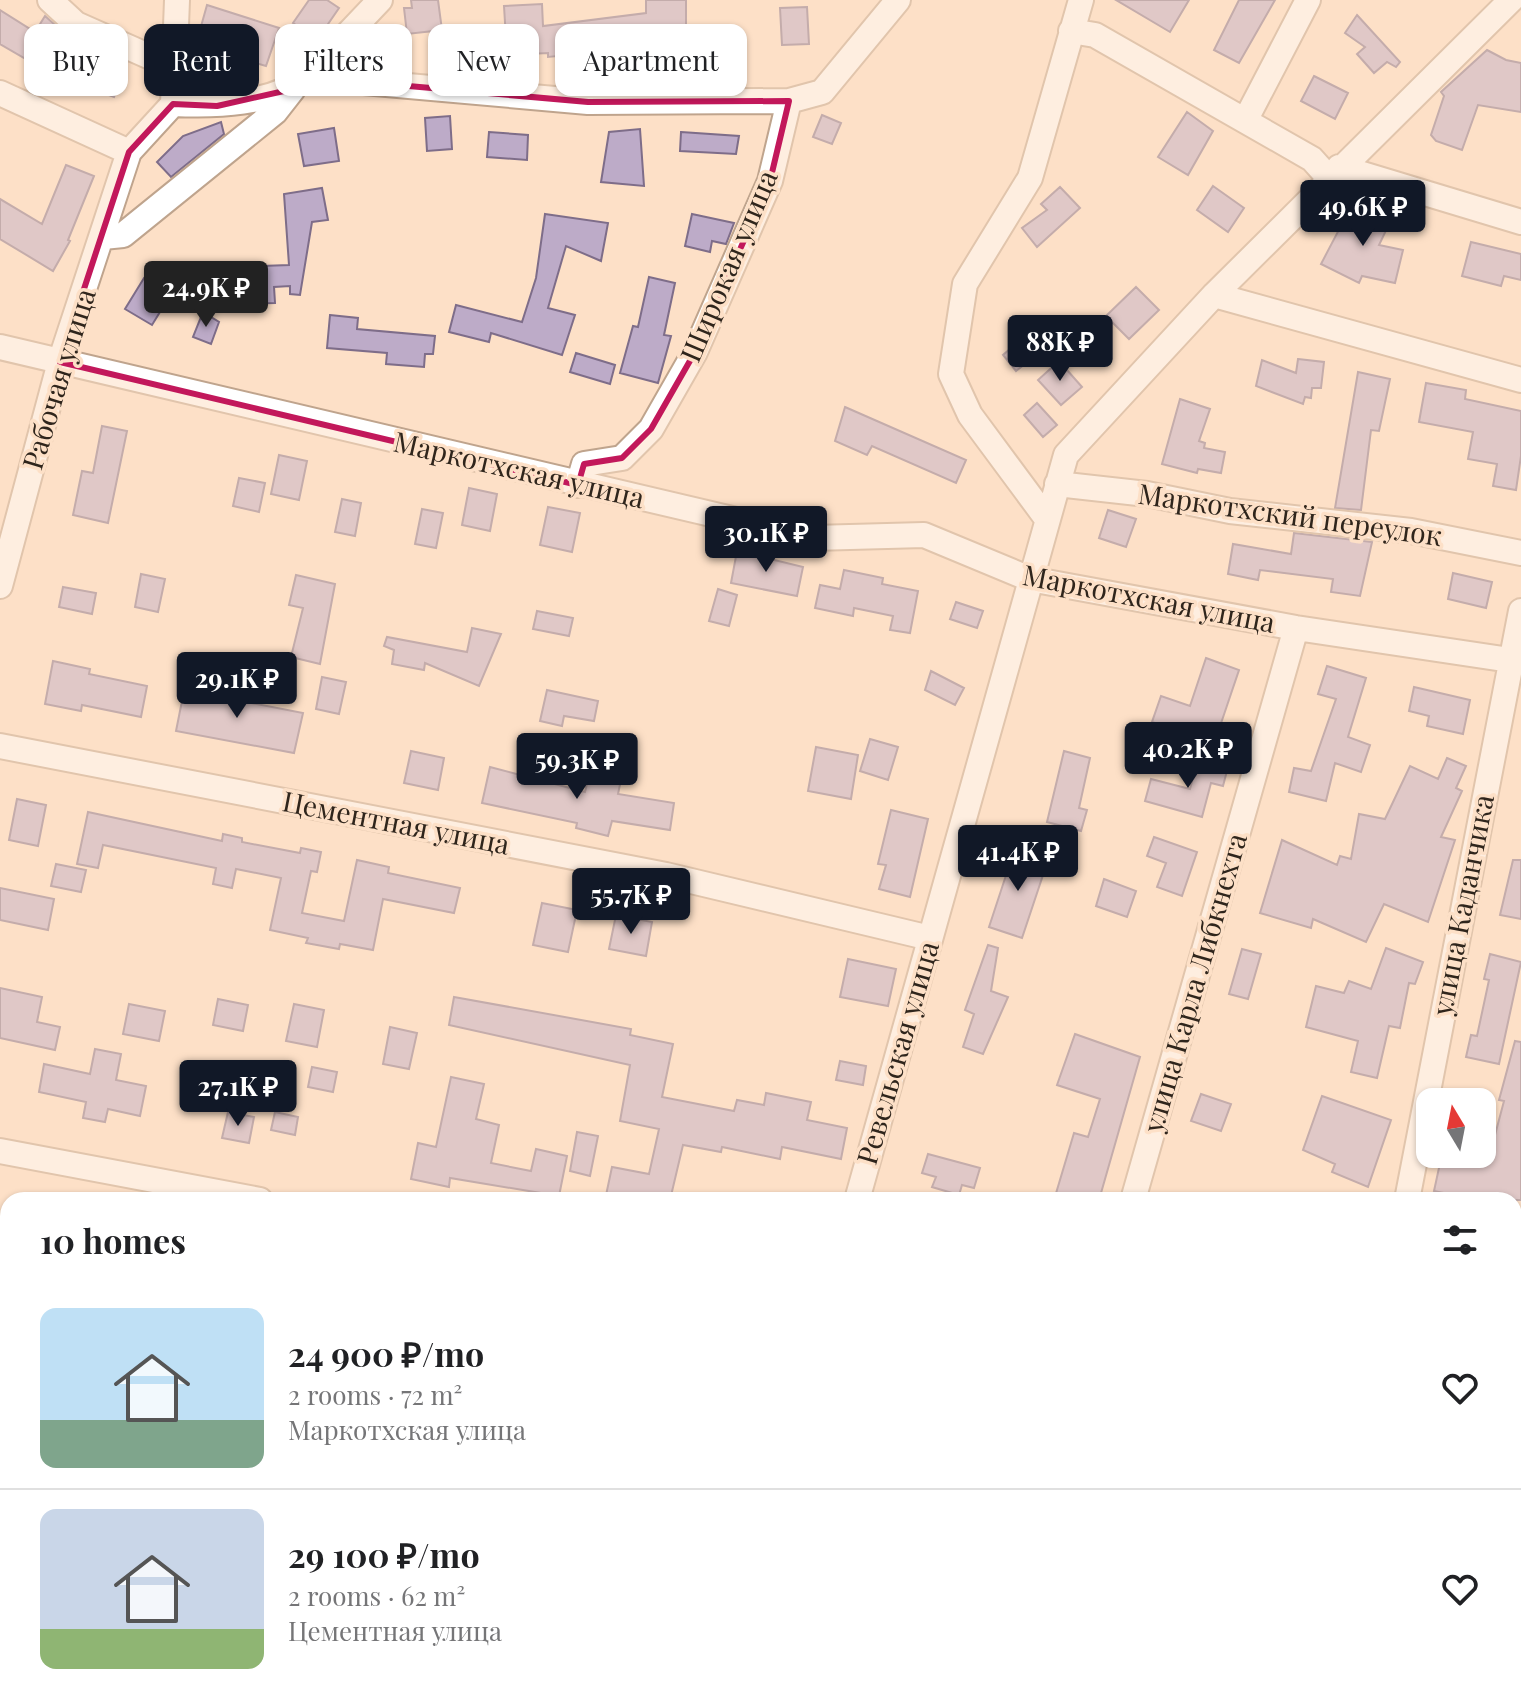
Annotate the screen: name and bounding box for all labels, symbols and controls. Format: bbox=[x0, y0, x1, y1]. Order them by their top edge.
chip: Buy bbox=[24, 24, 128, 96]
chip: Rent bbox=[144, 24, 259, 96]
chip: Filters bbox=[275, 24, 412, 96]
chip: New bbox=[428, 24, 539, 96]
chip: Apartment bbox=[555, 24, 747, 96]
street label: Широкая улица bbox=[671, 164, 785, 367]
pin: 49.6K ₽ bbox=[1289, 180, 1437, 248]
text: 49.6K ₽ bbox=[1318, 188, 1408, 223]
pin: 24.9K ₽ bbox=[132, 261, 280, 329]
text: 24.9K ₽ bbox=[162, 269, 250, 304]
street label: Рабочая улица bbox=[12, 283, 103, 474]
pin: 88K ₽ bbox=[1004, 315, 1116, 383]
text: 88K ₽ bbox=[1026, 323, 1094, 358]
street label: Маркотхская улица bbox=[390, 422, 648, 515]
street label: Маркотхский переулок bbox=[1136, 474, 1444, 553]
pin: 30.1K ₽ bbox=[692, 506, 840, 574]
text: 30.1K ₽ bbox=[723, 514, 809, 549]
street label: Маркотхская улица bbox=[1020, 555, 1279, 640]
pin: 29.1K ₽ bbox=[163, 652, 311, 720]
text: 29.1K ₽ bbox=[195, 660, 279, 695]
pin: 40.2K ₽ bbox=[1114, 722, 1262, 790]
text: 40.2K ₽ bbox=[1143, 730, 1233, 765]
pin: 59.3K ₽ bbox=[503, 733, 651, 801]
text: 59.3K ₽ bbox=[535, 741, 619, 776]
street label: Цементная улица bbox=[280, 781, 513, 862]
street label: улица Каданчика bbox=[1422, 791, 1501, 1019]
pin: 41.4K ₽ bbox=[944, 825, 1092, 893]
street label: улица Карла Либкнехта bbox=[1133, 829, 1254, 1137]
text: 41.4K ₽ bbox=[976, 833, 1060, 868]
pin: 55.7K ₽ bbox=[557, 868, 705, 936]
text: 55.7K ₽ bbox=[590, 876, 672, 911]
street label: Ревельская улица bbox=[847, 937, 946, 1168]
pin: 27.1K ₽ bbox=[164, 1060, 312, 1128]
text: 27.1K ₽ bbox=[198, 1068, 278, 1103]
north arrow bbox=[1416, 1088, 1496, 1168]
map controls bbox=[1416, 1088, 1496, 1168]
text: 10 homes bbox=[40, 1217, 186, 1263]
icon: filters bbox=[1438, 1218, 1482, 1262]
text: 24 900 ₽/mo bbox=[288, 1330, 484, 1376]
icon: home bbox=[104, 1340, 200, 1436]
icon: heart bbox=[1438, 1366, 1482, 1410]
text: 2 rooms · 72 m² bbox=[288, 1377, 462, 1412]
text: Маркотхская улица bbox=[288, 1412, 526, 1447]
text: 29 100 ₽/mo bbox=[288, 1531, 480, 1577]
icon: home bbox=[104, 1541, 200, 1637]
icon: heart bbox=[1438, 1567, 1482, 1611]
text: 2 rooms · 62 m² bbox=[288, 1578, 465, 1613]
text: Цементная улица bbox=[288, 1613, 502, 1648]

